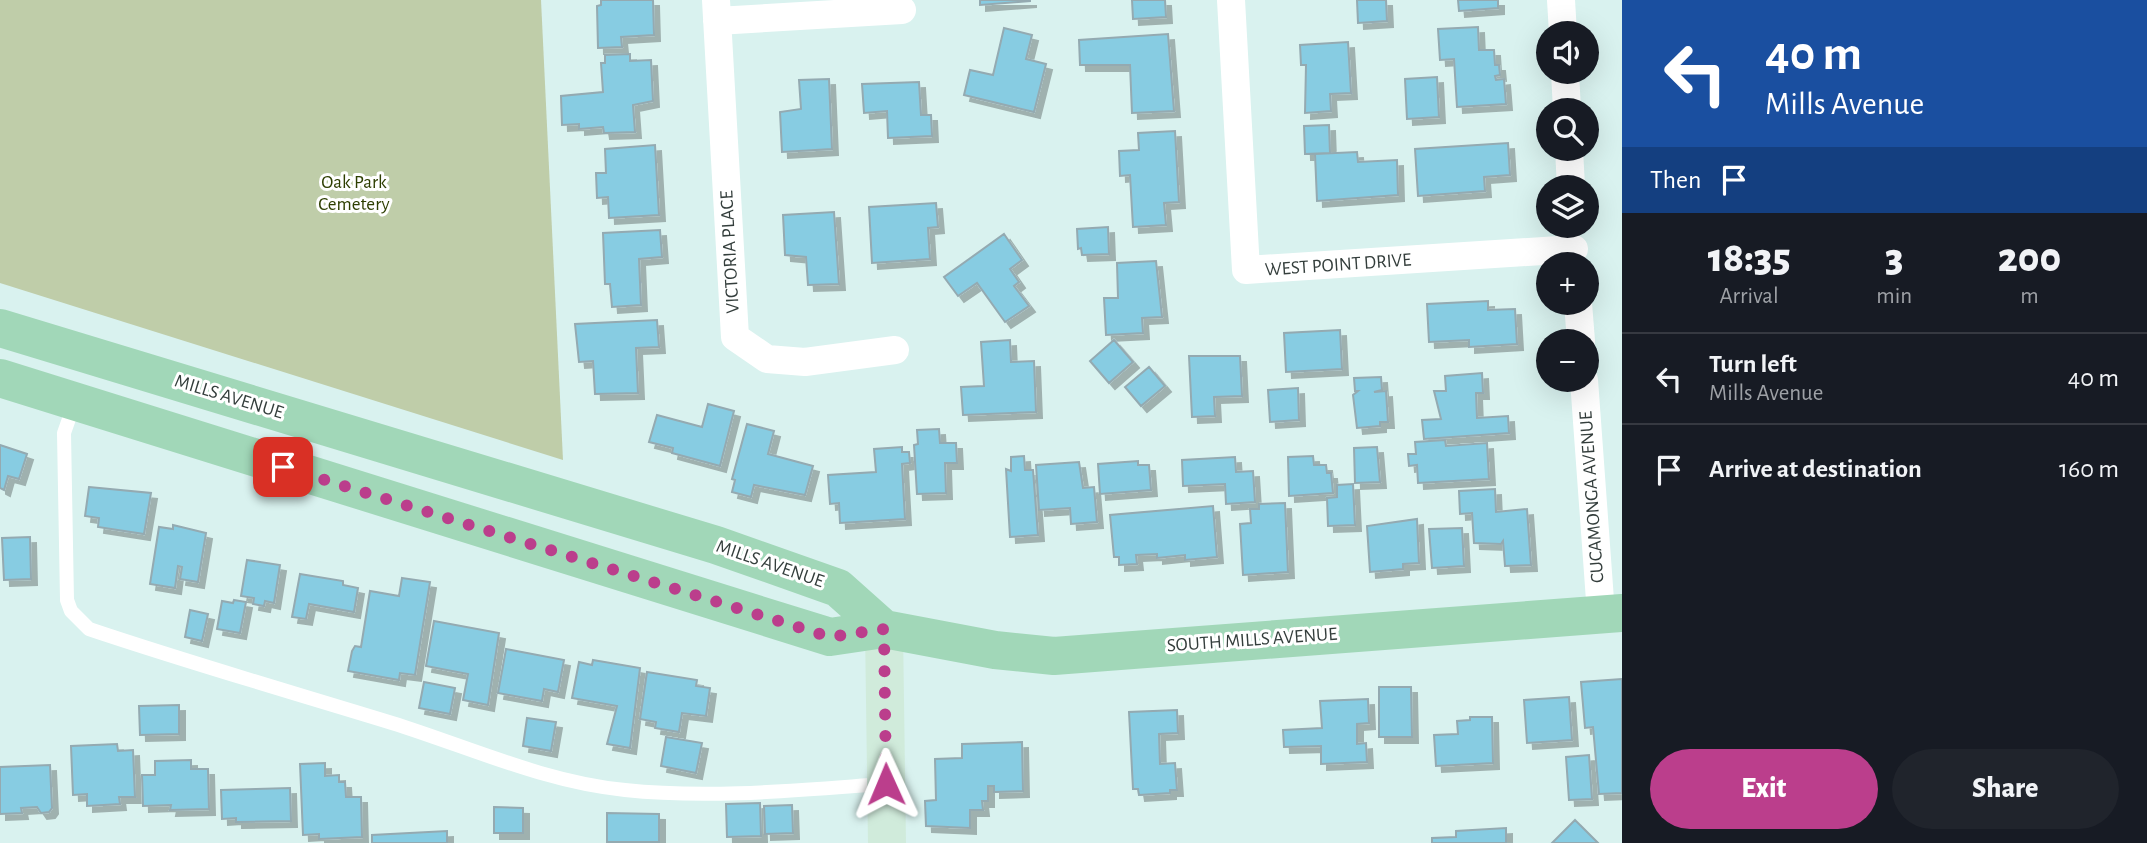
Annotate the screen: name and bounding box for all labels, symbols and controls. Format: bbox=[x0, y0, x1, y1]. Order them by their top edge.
map controls bbox=[1536, 21, 1599, 392]
button: sound bbox=[1536, 21, 1599, 84]
icon: left bbox=[1650, 28, 1741, 119]
text: 40 m bbox=[1765, 30, 1862, 79]
text: Mills Avenue bbox=[1765, 88, 1924, 120]
button: search bbox=[1536, 98, 1599, 161]
icon: arrive bbox=[1715, 161, 1753, 199]
text: Then bbox=[1650, 167, 1701, 193]
park label: Oak Park Cemetery bbox=[318, 173, 390, 214]
button: layers bbox=[1536, 175, 1599, 238]
street label: VICTORIA PLACE bbox=[717, 190, 743, 314]
text: 18:35 bbox=[1708, 237, 1791, 279]
text: 3 bbox=[1885, 237, 1903, 279]
text: 200 bbox=[1998, 237, 2061, 279]
street label: WEST POINT DRIVE bbox=[1264, 250, 1412, 280]
button: + bbox=[1536, 252, 1599, 315]
text: Arrival bbox=[1720, 285, 1779, 308]
text: min bbox=[1876, 285, 1912, 308]
text: m bbox=[2020, 285, 2039, 308]
button: − bbox=[1536, 329, 1599, 392]
text: Turn left bbox=[1709, 351, 1797, 377]
icon: left bbox=[1650, 360, 1688, 398]
text: 40 m bbox=[2068, 365, 2119, 391]
street label: MILLS AVENUE bbox=[172, 371, 286, 423]
text: Mills Avenue bbox=[1709, 382, 1823, 405]
street label: CUCAMONGA AVENUE bbox=[1577, 410, 1607, 584]
pin bbox=[253, 437, 313, 497]
icon: arrive bbox=[264, 448, 302, 486]
icon: arrive bbox=[1650, 451, 1688, 489]
text: Arrive at destination bbox=[1709, 456, 1922, 482]
text: 160 m bbox=[2059, 456, 2119, 482]
street label: MILLS AVENUE bbox=[714, 537, 826, 591]
street label: SOUTH MILLS AVENUE bbox=[1166, 625, 1338, 655]
position arrow bbox=[849, 747, 923, 821]
button: Exit bbox=[1650, 749, 1878, 829]
button: Share bbox=[1892, 749, 2119, 829]

